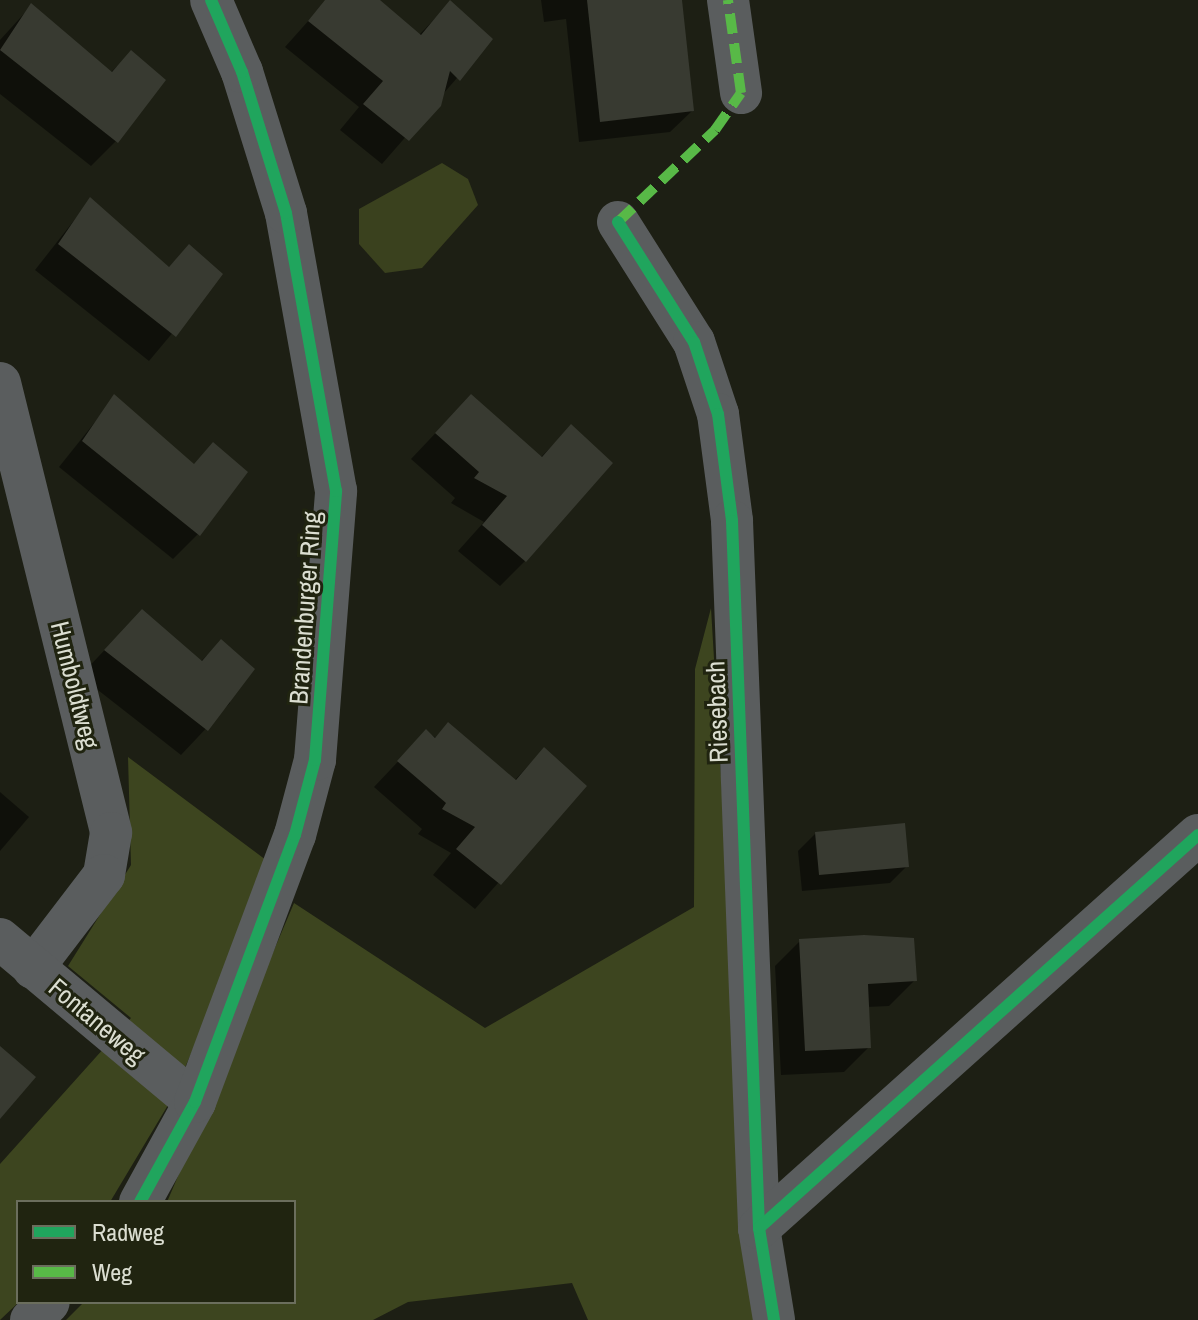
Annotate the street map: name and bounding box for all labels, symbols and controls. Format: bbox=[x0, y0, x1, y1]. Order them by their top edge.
street label: Brandenburger Ring bbox=[283, 511, 327, 705]
street label: Humboldtweg bbox=[44, 618, 106, 752]
street label: Riesebach bbox=[700, 661, 734, 763]
street label: Fontaneweg bbox=[42, 972, 152, 1070]
legend bbox=[16, 1200, 296, 1304]
text: Radweg bbox=[92, 1216, 164, 1248]
text: Weg bbox=[92, 1256, 132, 1288]

